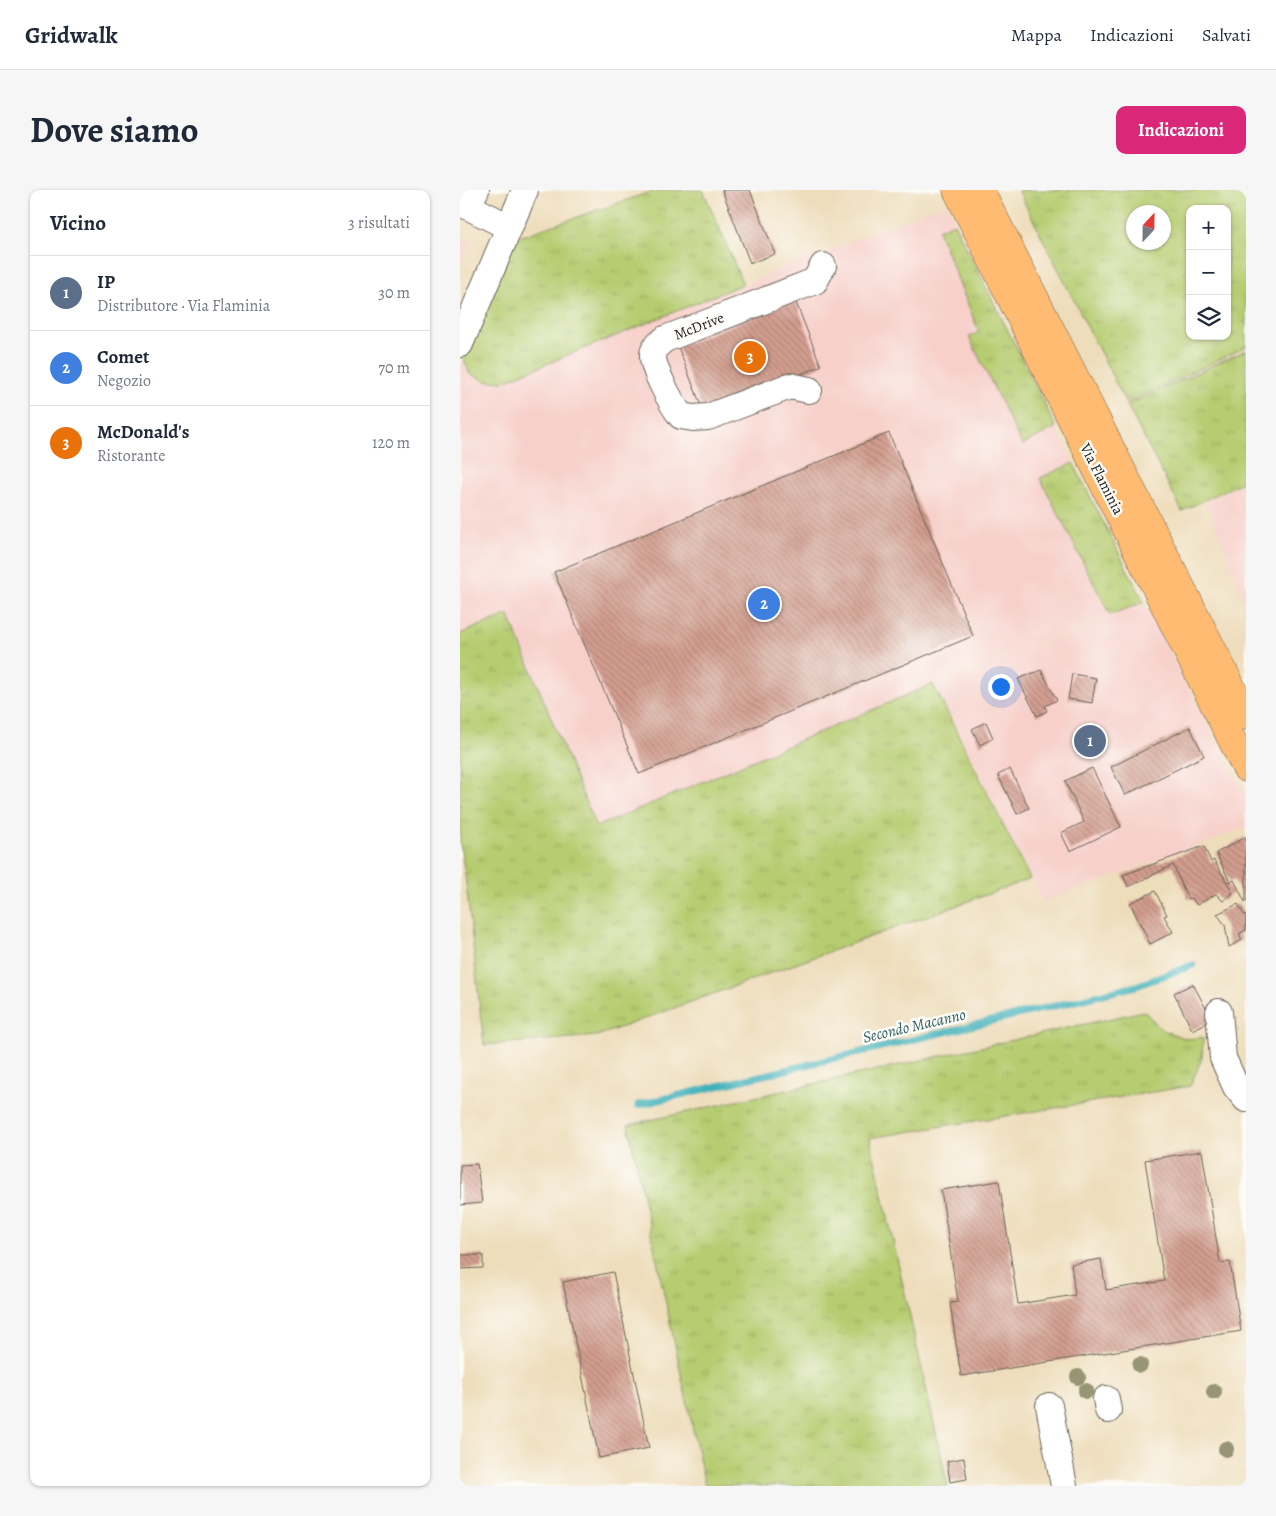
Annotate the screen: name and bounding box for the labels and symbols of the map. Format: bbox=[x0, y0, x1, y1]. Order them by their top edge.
north arrow bbox=[1126, 205, 1171, 250]
street label: McDrive bbox=[671, 307, 727, 345]
pin: 3 bbox=[734, 338, 766, 376]
street label: Via Flaminia bbox=[1075, 439, 1128, 518]
pin: 2 bbox=[748, 585, 780, 623]
your location bbox=[988, 674, 1014, 700]
pin: 1 bbox=[1074, 722, 1106, 760]
water label: Secondo Macanno bbox=[861, 1003, 968, 1048]

